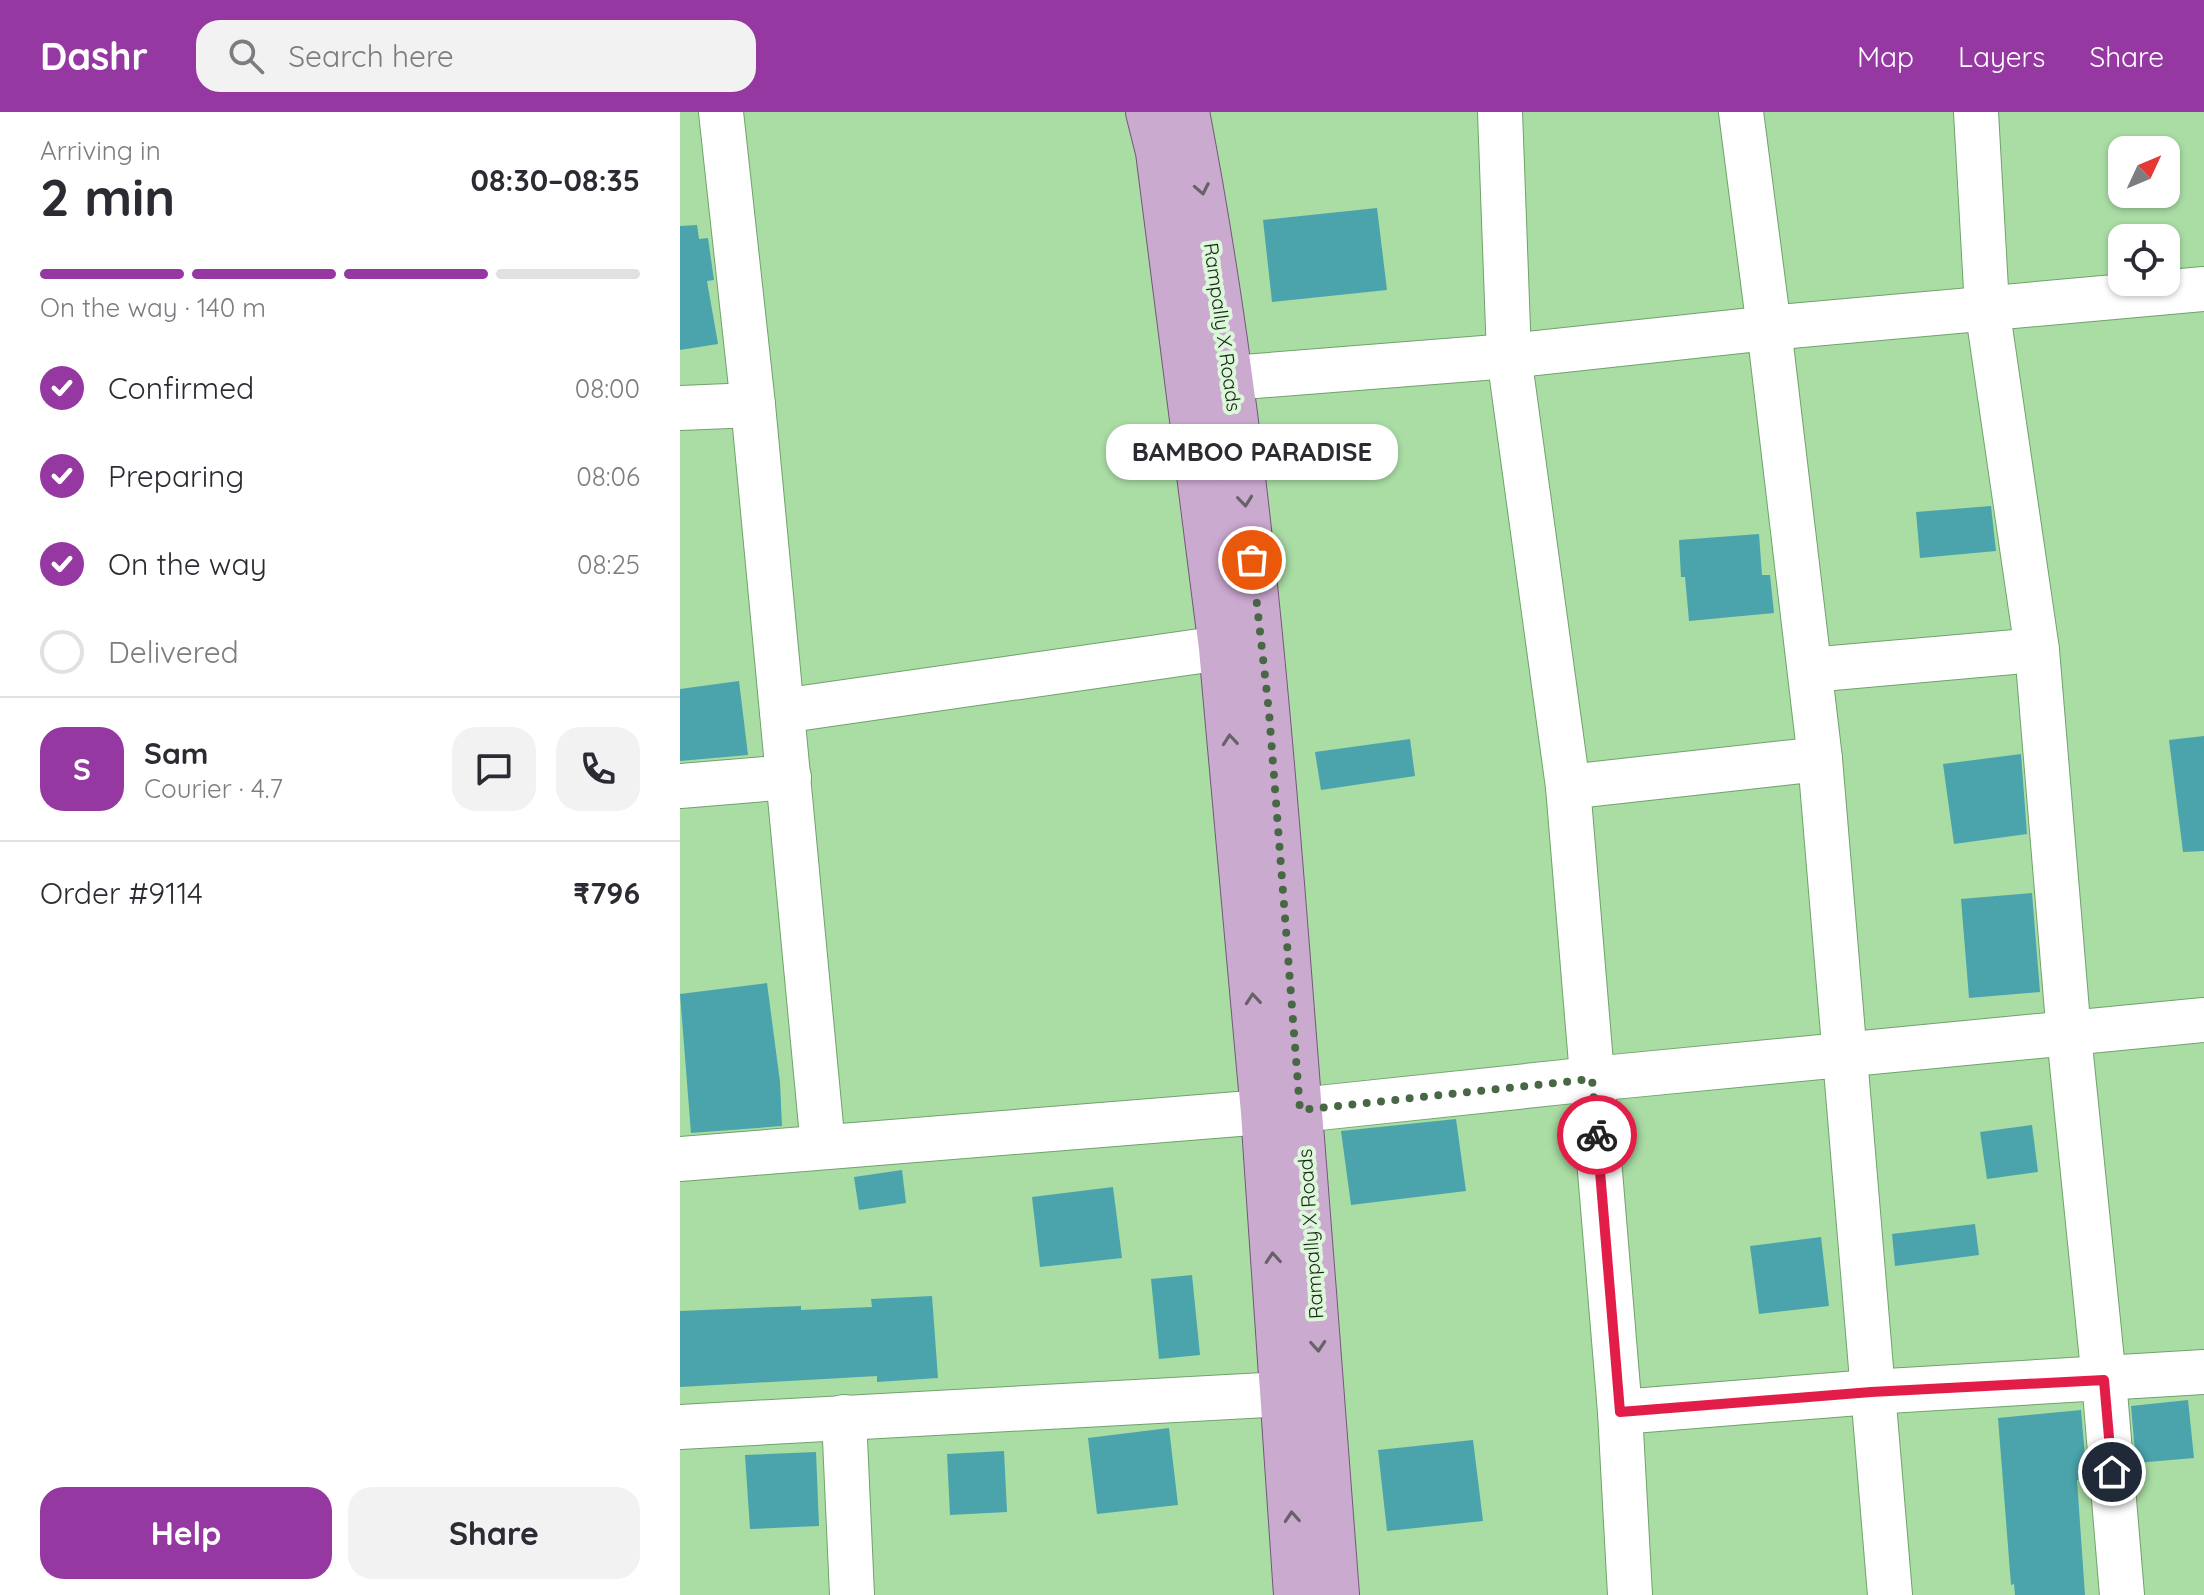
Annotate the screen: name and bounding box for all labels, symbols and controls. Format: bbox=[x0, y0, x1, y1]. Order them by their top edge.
search box bbox=[196, 20, 756, 92]
text: Dashr bbox=[40, 32, 148, 80]
icon: search bbox=[224, 34, 268, 78]
text: Search here bbox=[288, 37, 454, 75]
text: Map bbox=[1857, 39, 1914, 74]
text: Layers bbox=[1958, 39, 2045, 74]
text: Share bbox=[2089, 39, 2164, 74]
text: Arriving in bbox=[40, 134, 161, 167]
north arrow bbox=[2108, 136, 2180, 208]
map controls bbox=[2108, 136, 2180, 296]
text: 08:30–08:35 bbox=[471, 161, 640, 199]
text: 2 min bbox=[40, 164, 175, 229]
one-way arrow bbox=[1192, 182, 1209, 195]
button: locate bbox=[2108, 224, 2180, 296]
street label: Rampally X Roads bbox=[1199, 241, 1247, 413]
text: On the way · 140 m bbox=[40, 291, 266, 324]
icon: check bbox=[40, 366, 84, 410]
text: Confirmed bbox=[108, 369, 254, 407]
text: 08:00 bbox=[575, 372, 640, 405]
callout: BAMBOO PARADISE bbox=[1106, 424, 1398, 480]
text: BAMBOO PARADISE bbox=[1132, 435, 1372, 468]
icon: check bbox=[40, 454, 84, 498]
text: Preparing bbox=[108, 457, 244, 495]
text: 08:06 bbox=[576, 460, 640, 493]
one-way arrow bbox=[1237, 495, 1254, 508]
pin bbox=[1218, 526, 1286, 594]
icon: bag bbox=[1230, 538, 1274, 582]
icon: check bbox=[40, 542, 84, 586]
text: On the way bbox=[108, 545, 267, 583]
text: 08:25 bbox=[577, 548, 640, 581]
text: Delivered bbox=[108, 633, 239, 671]
button: chat bbox=[452, 727, 536, 811]
button: phone bbox=[556, 727, 640, 811]
one-way arrow bbox=[1221, 733, 1238, 746]
text: Sam bbox=[144, 734, 208, 772]
text: S bbox=[73, 750, 91, 788]
text: Courier · 4.7 bbox=[144, 772, 283, 805]
text: Order #9114 bbox=[40, 874, 203, 912]
text: ₹796 bbox=[573, 874, 640, 912]
one-way arrow bbox=[1245, 992, 1262, 1005]
courier bbox=[1557, 1095, 1637, 1175]
icon: bike bbox=[1575, 1113, 1619, 1157]
street label: Rampally X Roads bbox=[1292, 1148, 1328, 1320]
one-way arrow bbox=[1265, 1251, 1282, 1264]
one-way arrow bbox=[1309, 1340, 1326, 1353]
pin bbox=[2078, 1438, 2146, 1506]
icon: home bbox=[2090, 1450, 2134, 1494]
button: Help bbox=[40, 1487, 332, 1579]
button: Share bbox=[348, 1487, 640, 1579]
one-way arrow bbox=[1284, 1510, 1301, 1523]

